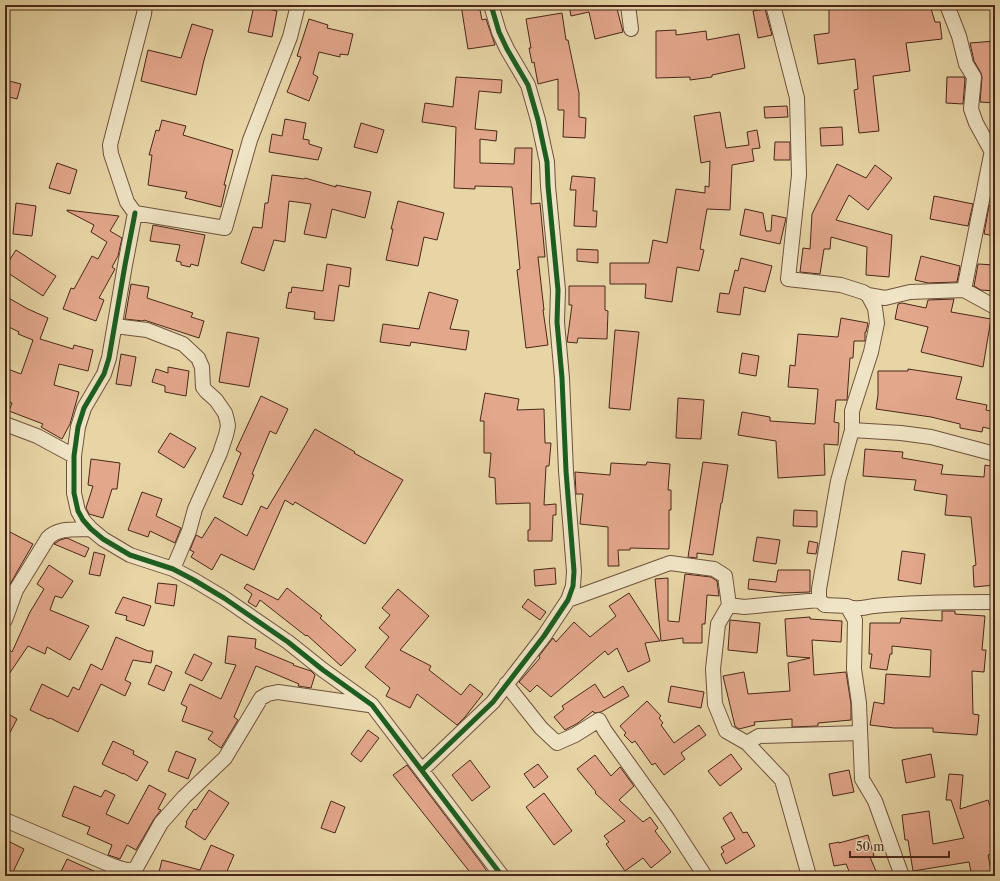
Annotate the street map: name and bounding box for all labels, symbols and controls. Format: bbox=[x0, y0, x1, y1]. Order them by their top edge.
scale bar bbox=[850, 833, 949, 859]
text: 50 m bbox=[856, 839, 885, 854]

